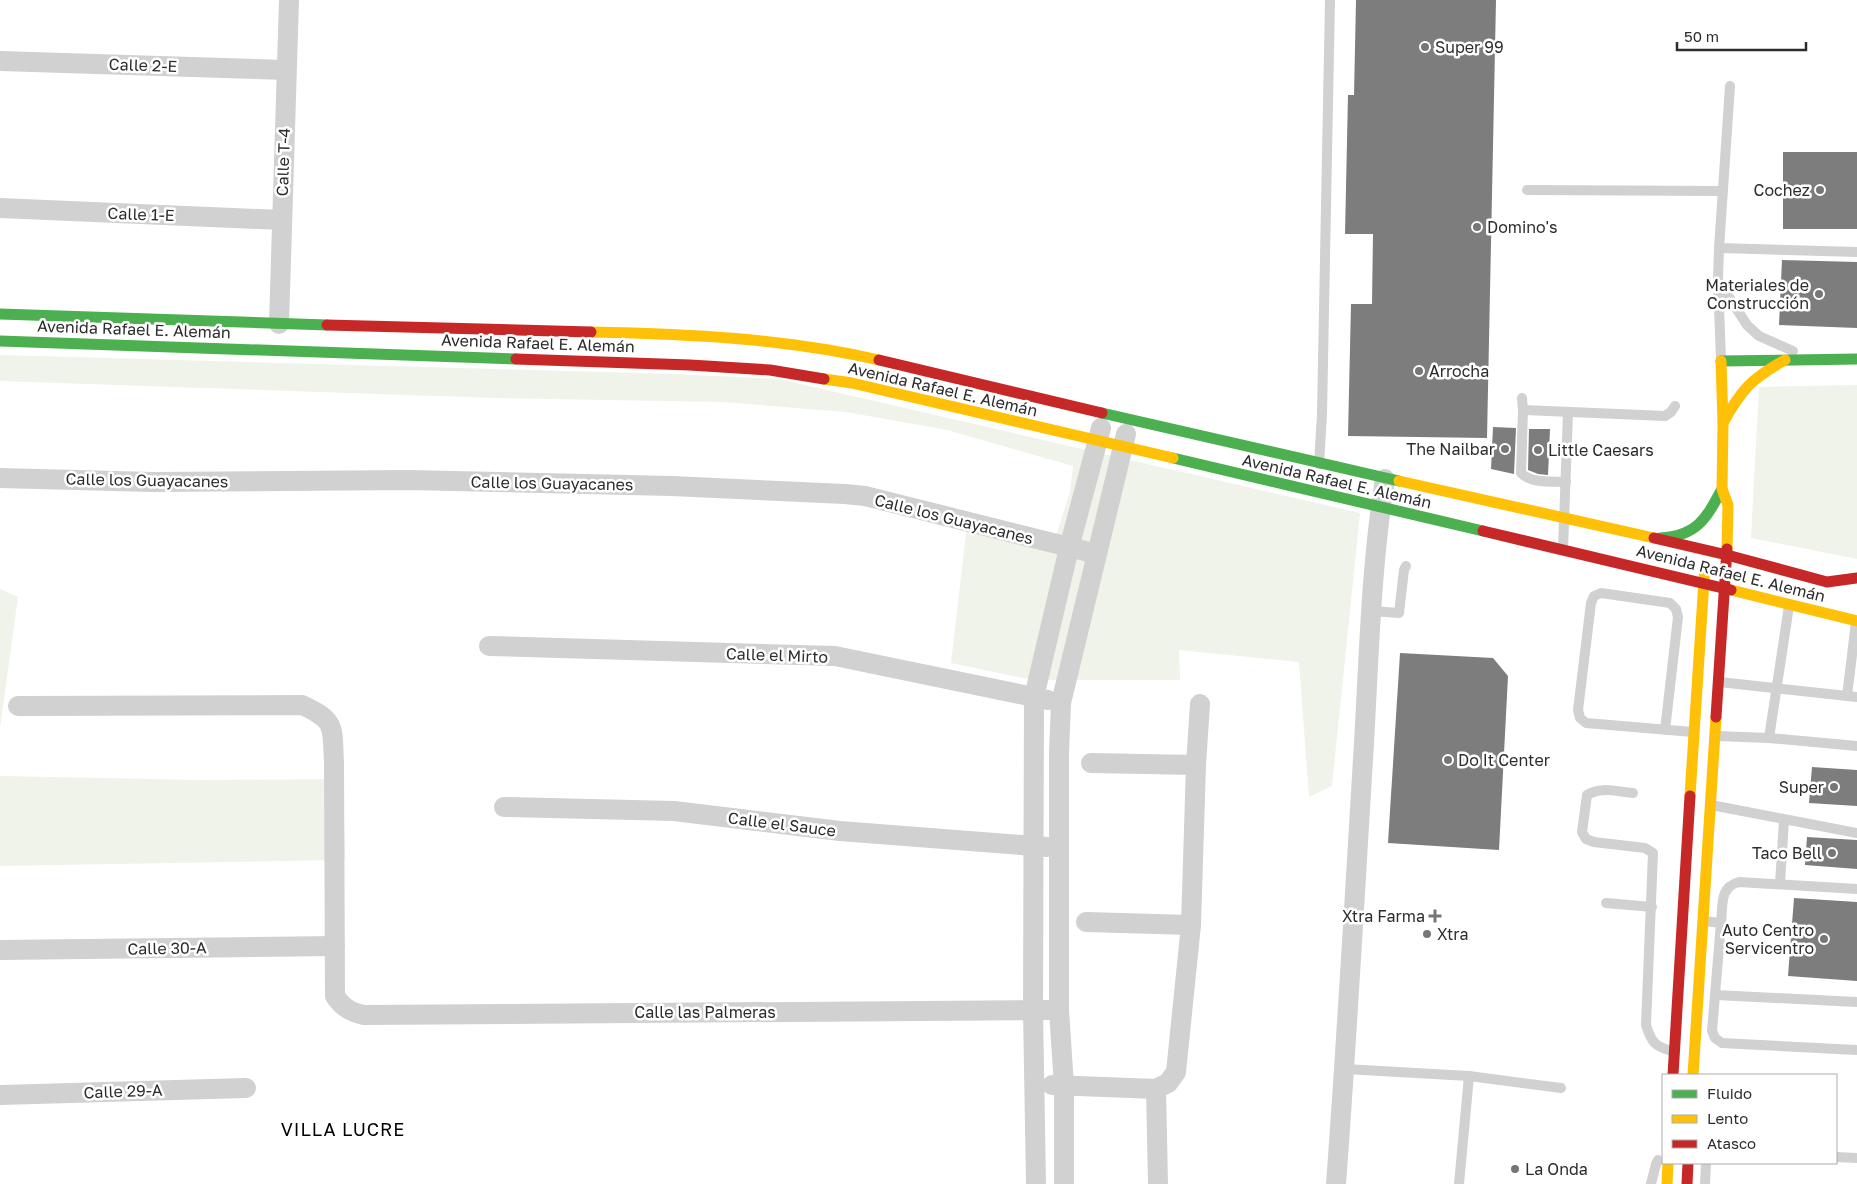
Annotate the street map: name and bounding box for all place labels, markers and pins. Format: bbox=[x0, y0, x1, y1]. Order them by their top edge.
place label: Super 99 bbox=[1435, 37, 1504, 57]
marker: Super 99 bbox=[1419, 41, 1431, 53]
place label: Cochez bbox=[1754, 180, 1810, 200]
marker: Cochez bbox=[1814, 184, 1826, 196]
place label: Domino's bbox=[1487, 217, 1558, 237]
marker: Domino's bbox=[1471, 221, 1483, 233]
place label: Materiales de Construcción bbox=[1705, 275, 1809, 313]
marker: Materiales de Construcción bbox=[1813, 288, 1825, 300]
place label: Arrocha bbox=[1429, 361, 1489, 381]
marker: Arrocha bbox=[1413, 365, 1425, 377]
place label: The Nailbar bbox=[1406, 439, 1495, 459]
place label: Little Caesars bbox=[1548, 440, 1654, 460]
marker: The Nailbar bbox=[1499, 443, 1511, 455]
marker: Little Caesars bbox=[1532, 444, 1544, 456]
place label: Do It Center bbox=[1458, 750, 1550, 770]
marker: Do It Center bbox=[1442, 754, 1454, 766]
place label: Super bbox=[1779, 777, 1824, 797]
marker: Super bbox=[1828, 781, 1840, 793]
place label: Taco Bell bbox=[1752, 843, 1822, 863]
marker: Taco Bell bbox=[1826, 847, 1838, 859]
place label: Xtra Farma bbox=[1342, 906, 1425, 926]
marker: Xtra Farma bbox=[1429, 910, 1441, 922]
place label: Auto Centro Servicentro bbox=[1722, 920, 1814, 958]
place label: Xtra bbox=[1437, 924, 1468, 944]
marker: Xtra bbox=[1421, 928, 1433, 940]
marker: Auto Centro Servicentro bbox=[1818, 933, 1830, 945]
place label: La Onda bbox=[1525, 1159, 1588, 1179]
marker: La Onda bbox=[1509, 1163, 1521, 1175]

